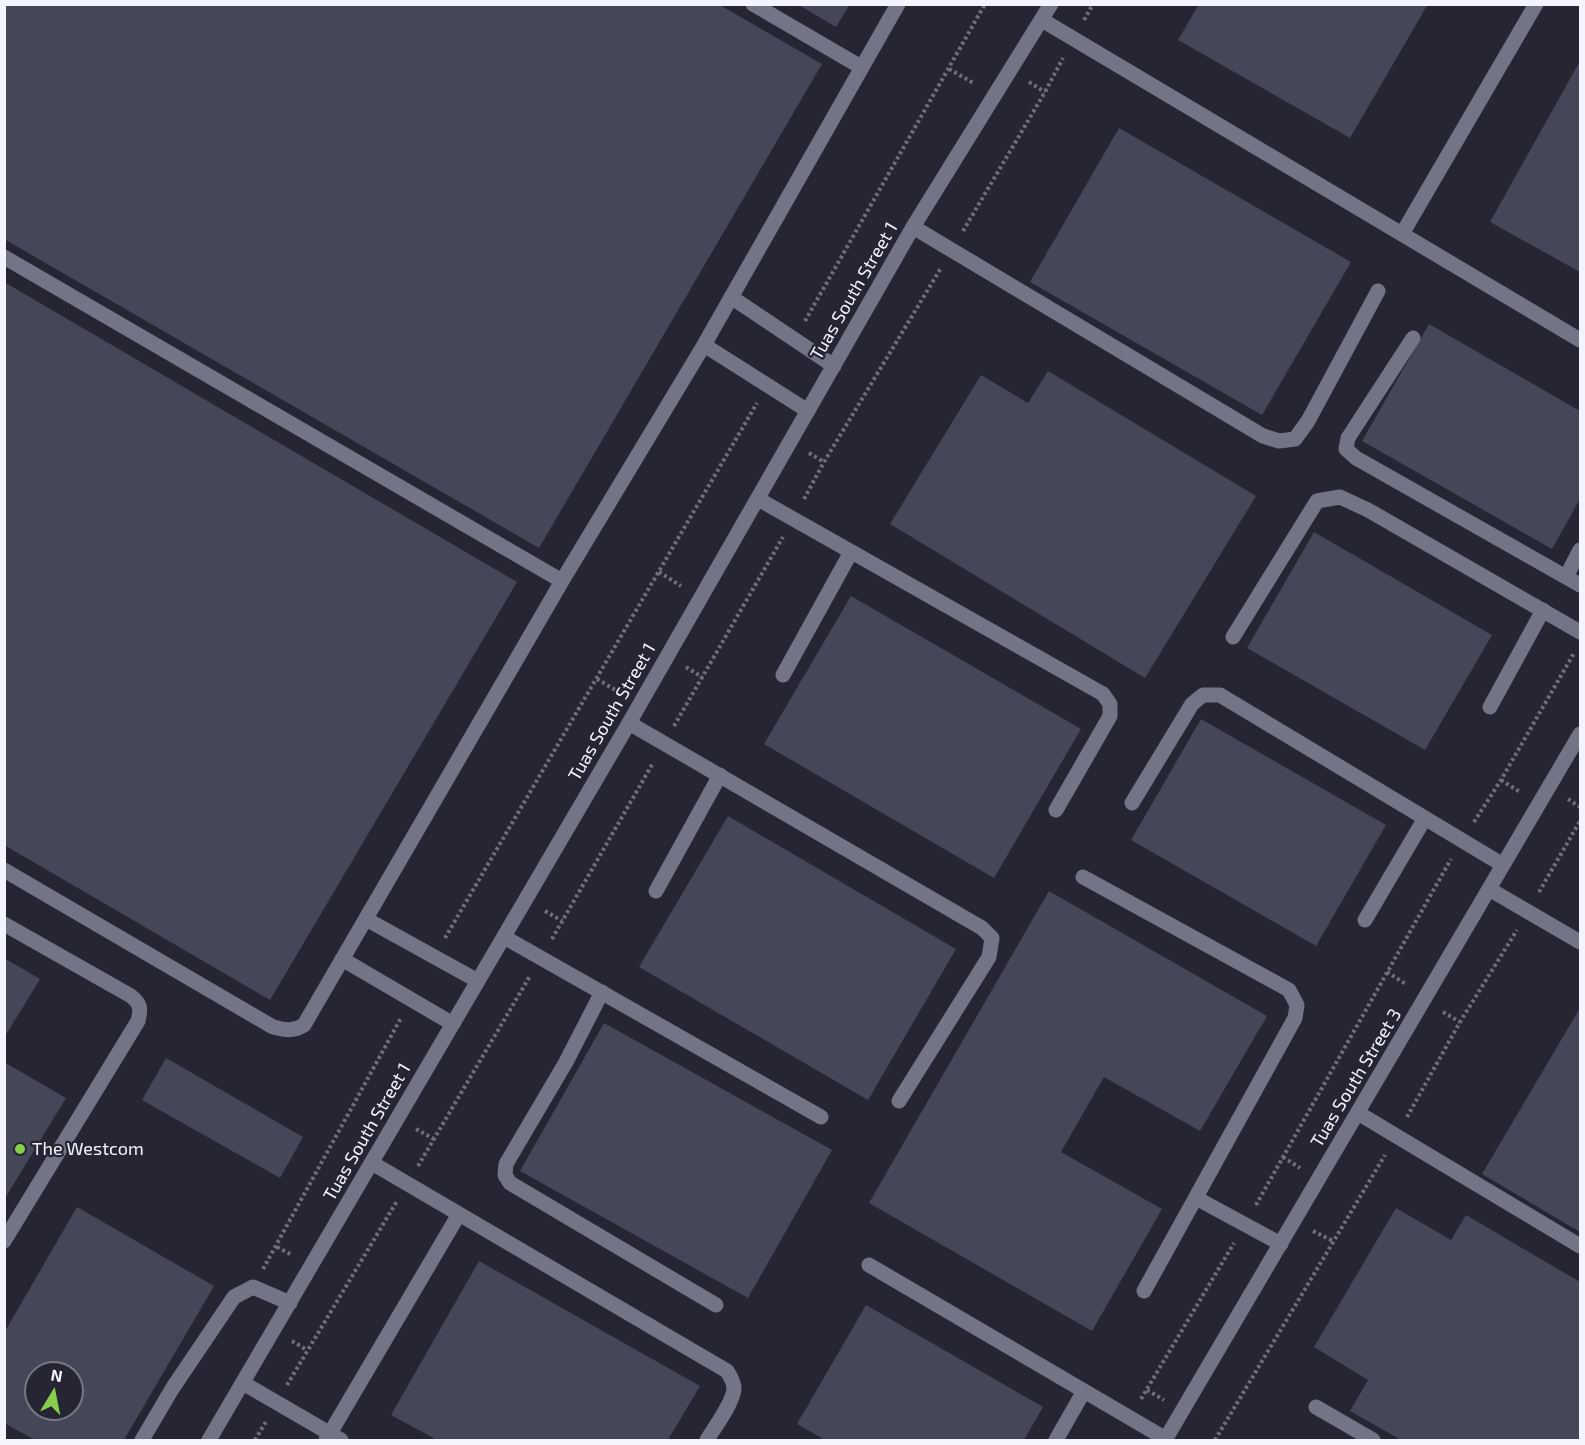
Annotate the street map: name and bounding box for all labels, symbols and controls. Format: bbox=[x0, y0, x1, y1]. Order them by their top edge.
street label: Tuas South Street 1 bbox=[806, 218, 902, 364]
street label: Tuas South Street 1 bbox=[564, 639, 660, 785]
street label: Tuas South Street 3 bbox=[1306, 1005, 1406, 1151]
street label: Tuas South Street 1 bbox=[319, 1059, 415, 1205]
place label: The Westcom bbox=[32, 1138, 144, 1160]
marker: The Westcom bbox=[13, 1142, 27, 1156]
north arrow bbox=[24, 1361, 84, 1421]
text: N bbox=[50, 1364, 64, 1385]

